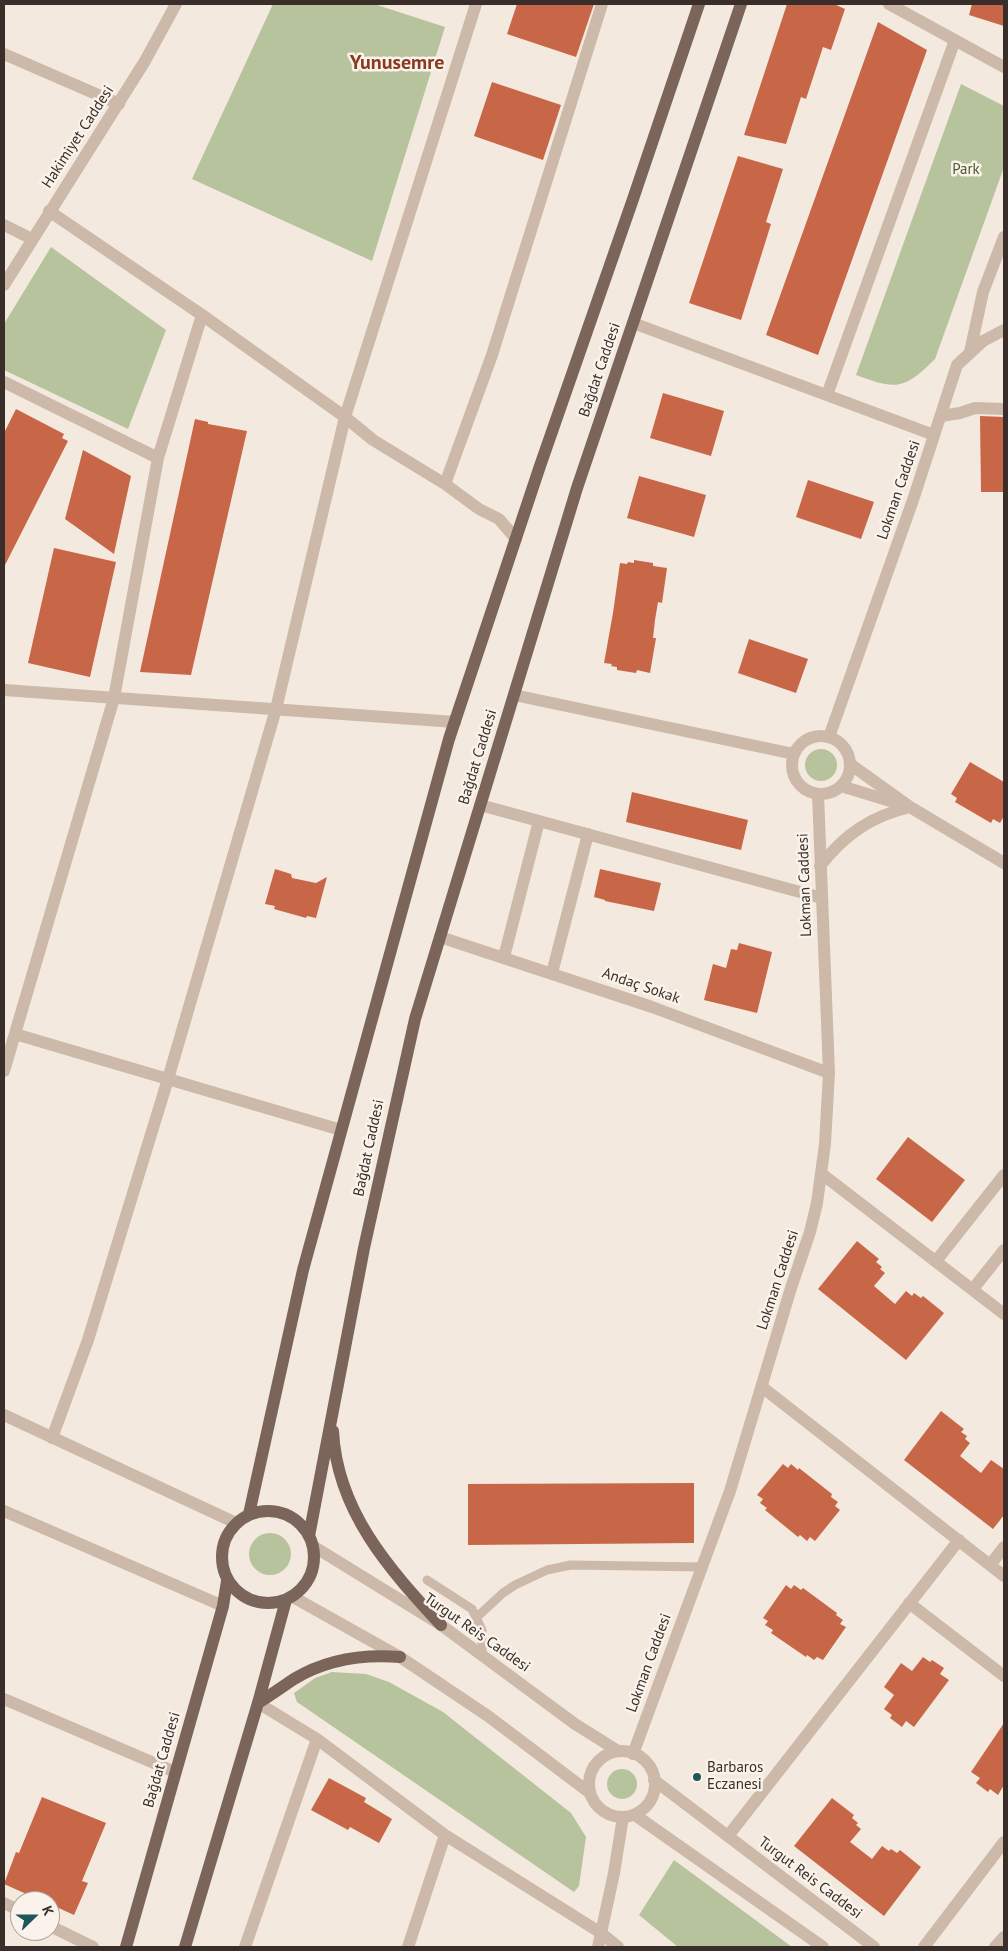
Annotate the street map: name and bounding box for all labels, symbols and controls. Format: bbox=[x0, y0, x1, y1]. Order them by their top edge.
district label: Yunusemre bbox=[350, 51, 444, 75]
street label: Hakimiyet Caddesi bbox=[38, 82, 118, 192]
park label: Park bbox=[952, 161, 980, 179]
street label: Bağdat Caddesi bbox=[575, 320, 625, 420]
street label: Lokman Caddesi bbox=[874, 438, 924, 542]
street label: Bağdat Caddesi bbox=[455, 707, 501, 807]
street label: Lokman Caddesi bbox=[794, 833, 816, 937]
street label: Andaç Sokak bbox=[600, 964, 682, 1008]
street label: Bağdat Caddesi bbox=[350, 1098, 388, 1198]
street label: Lokman Caddesi bbox=[753, 1228, 803, 1332]
street label: Turgut Reis Caddesi bbox=[421, 1590, 533, 1676]
street label: Lokman Caddesi bbox=[623, 1611, 675, 1715]
street label: Bağdat Caddesi bbox=[140, 1710, 184, 1810]
place label: Barbaros Eczanesi bbox=[707, 1759, 763, 1794]
marker: Barbaros Eczanesi bbox=[691, 1771, 703, 1783]
street label: Turgut Reis Caddesi bbox=[755, 1833, 865, 1923]
north arrow bbox=[10, 1891, 60, 1941]
text: K bbox=[38, 1903, 58, 1918]

